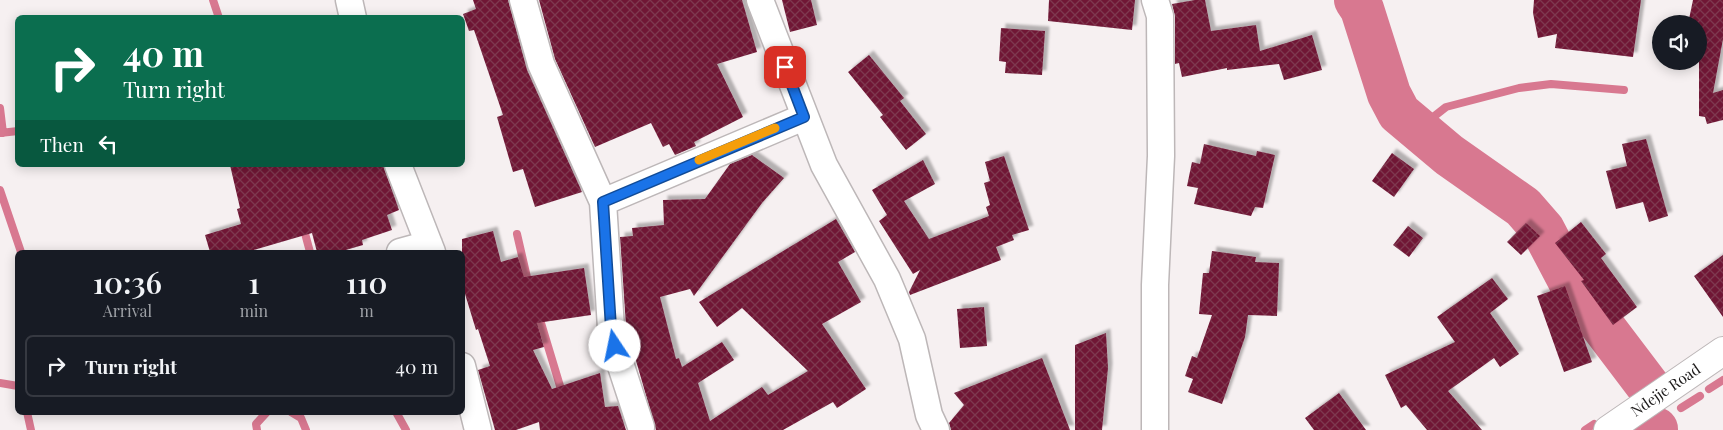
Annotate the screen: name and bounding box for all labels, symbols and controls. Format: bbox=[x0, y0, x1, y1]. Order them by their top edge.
map controls bbox=[1652, 15, 1707, 70]
button: sound bbox=[1652, 15, 1707, 70]
text: 40 m bbox=[123, 29, 204, 76]
icon: right bbox=[40, 35, 105, 100]
pin bbox=[764, 46, 806, 88]
icon: arrive bbox=[771, 53, 799, 81]
text: Turn right bbox=[123, 74, 225, 104]
icon: left bbox=[94, 130, 122, 158]
text: Then bbox=[40, 131, 84, 157]
text: 10:36 bbox=[93, 262, 162, 302]
text: 1 bbox=[248, 262, 260, 302]
text: 110 bbox=[346, 262, 387, 302]
text: Arrival bbox=[103, 300, 152, 321]
text: min bbox=[240, 300, 268, 321]
text: m bbox=[359, 300, 374, 321]
position arrow bbox=[588, 319, 640, 371]
icon: right bbox=[42, 352, 70, 380]
text: Turn right bbox=[85, 353, 177, 379]
text: 40 m bbox=[396, 353, 438, 379]
street label: Ndejje Road bbox=[1626, 358, 1704, 420]

